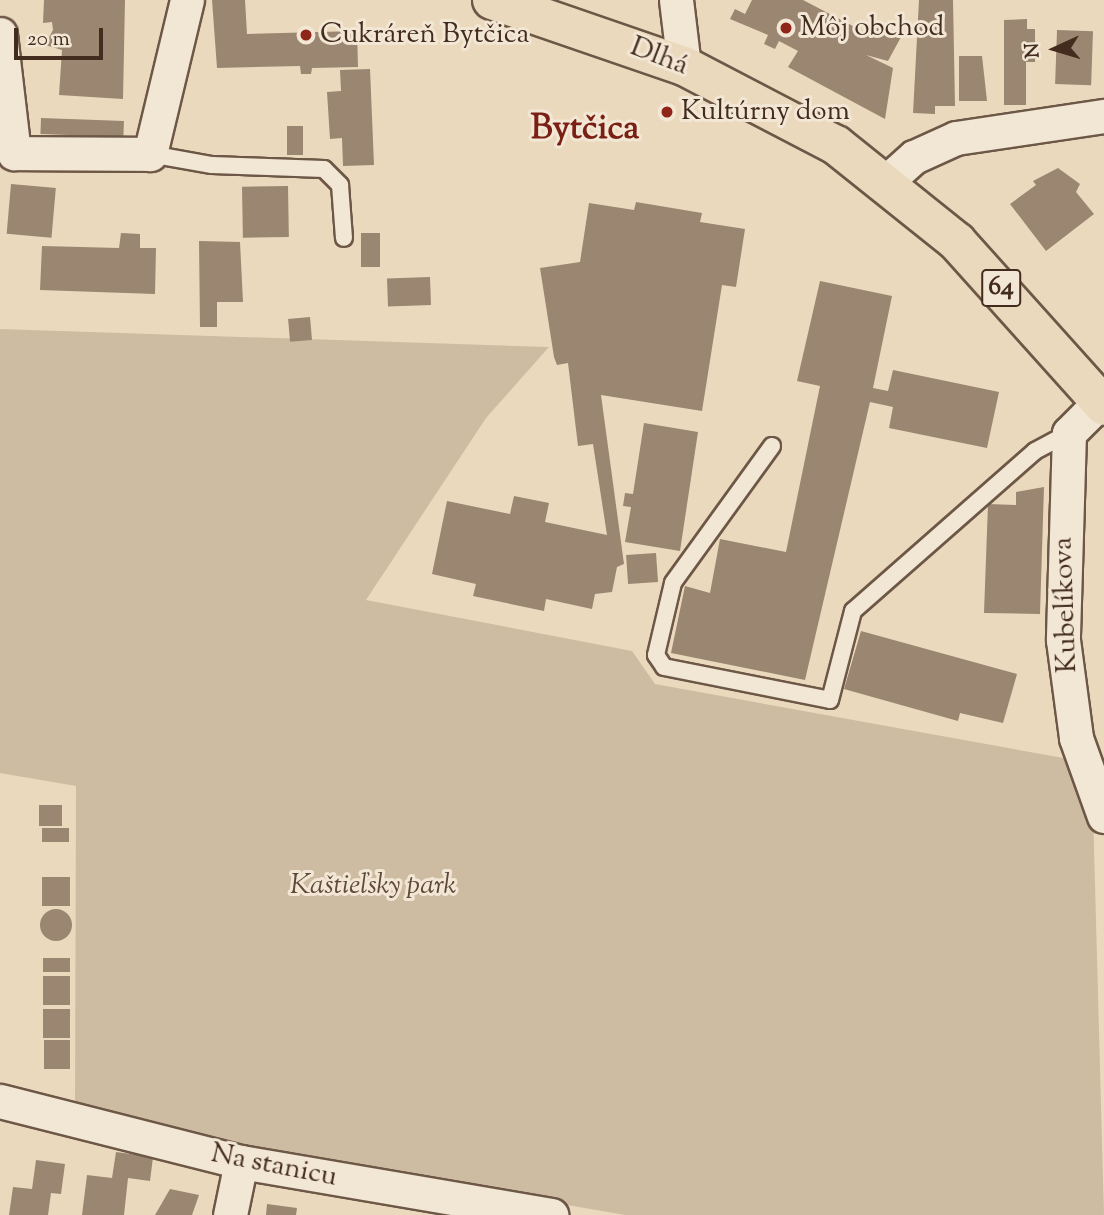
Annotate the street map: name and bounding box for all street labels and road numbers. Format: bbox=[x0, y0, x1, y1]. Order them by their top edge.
street label: Dlhá bbox=[625, 31, 693, 83]
road number: 64 bbox=[980, 266, 1022, 310]
street label: Kubelíkova bbox=[1047, 536, 1085, 674]
street label: Na stanicu bbox=[208, 1137, 340, 1195]

